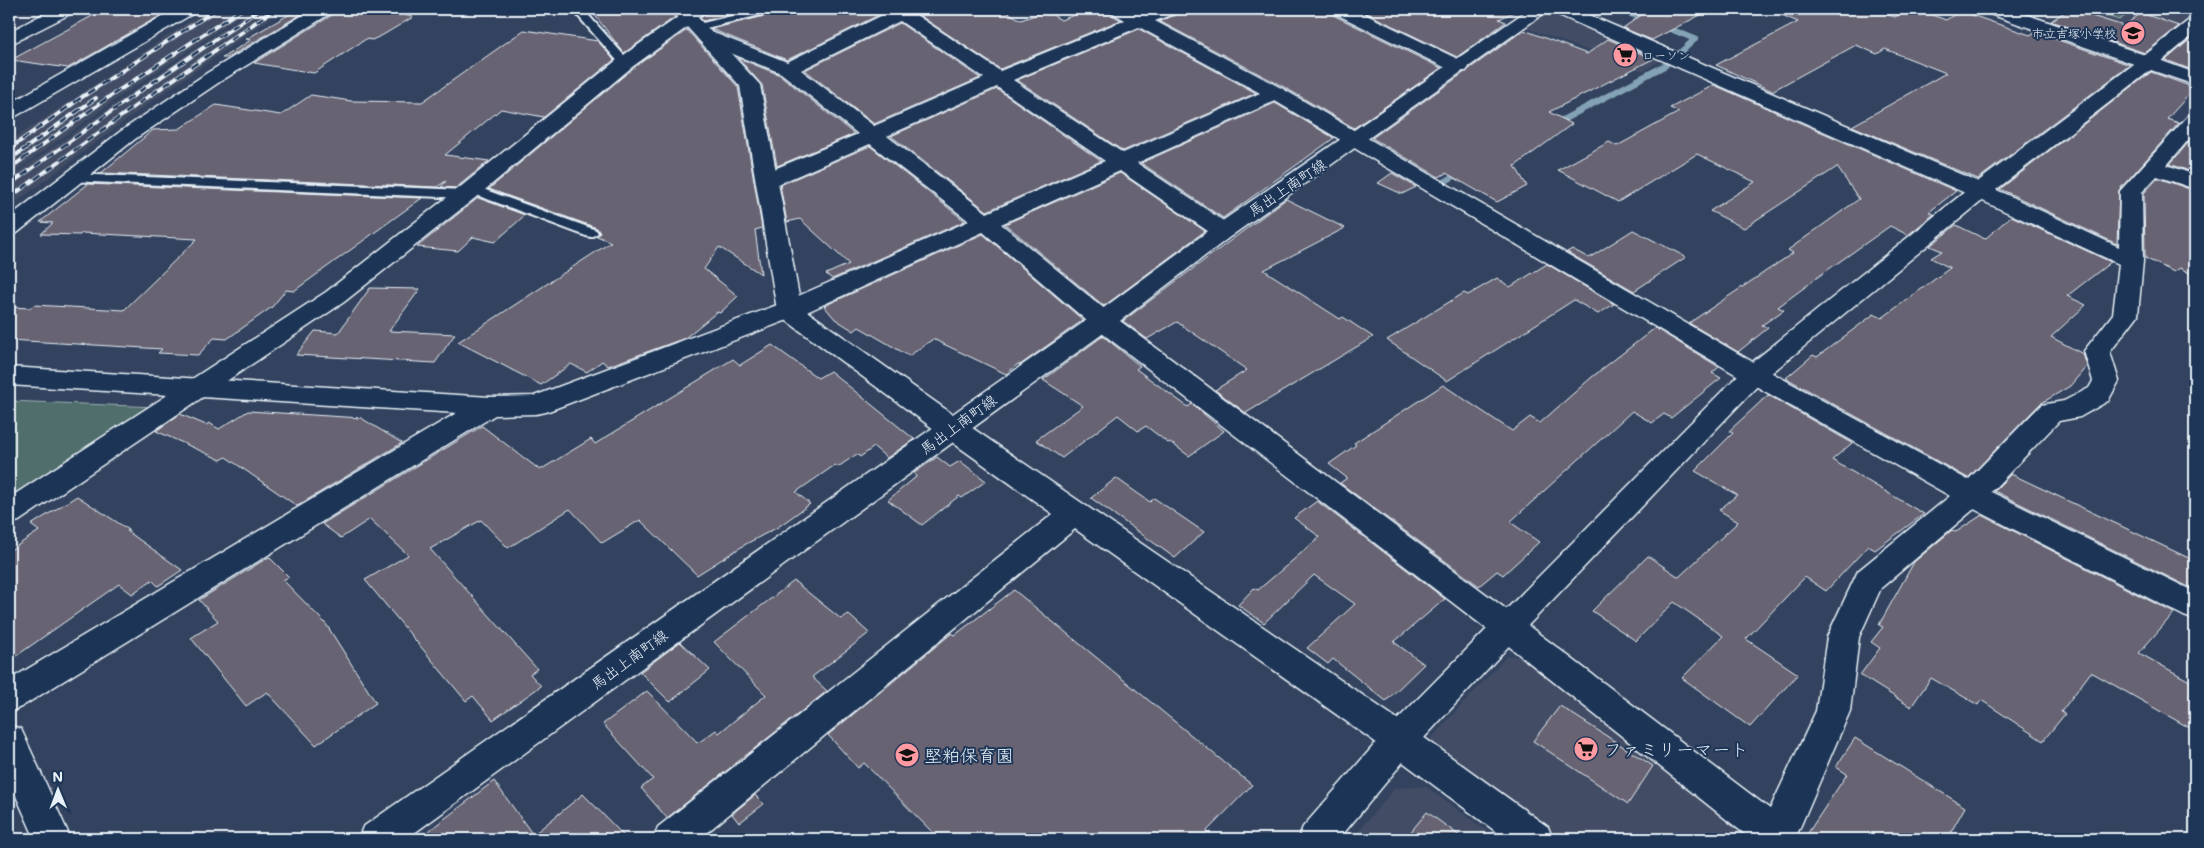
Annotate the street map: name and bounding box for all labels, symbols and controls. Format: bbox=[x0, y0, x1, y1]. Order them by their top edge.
school or university icon: 市立吉塚小学校 bbox=[2120, 20, 2146, 46]
place label: 市立吉塚小学校 bbox=[2032, 25, 2116, 41]
supermarket icon: ローソン bbox=[1612, 42, 1638, 68]
place label: ローソン bbox=[1642, 47, 1690, 63]
street label: 馬出上南町線 bbox=[1244, 154, 1330, 220]
street label: 馬出上南町線 bbox=[916, 389, 1000, 459]
street label: 馬出上南町線 bbox=[587, 624, 671, 694]
supermarket icon: ファミリーマート bbox=[1573, 736, 1599, 762]
place label: ファミリーマート bbox=[1604, 737, 1748, 761]
school or university icon: 堅粕保育園 bbox=[894, 742, 920, 768]
place label: 堅粕保育園 bbox=[924, 743, 1014, 767]
north arrow bbox=[32, 766, 82, 816]
text: N bbox=[52, 767, 63, 786]

